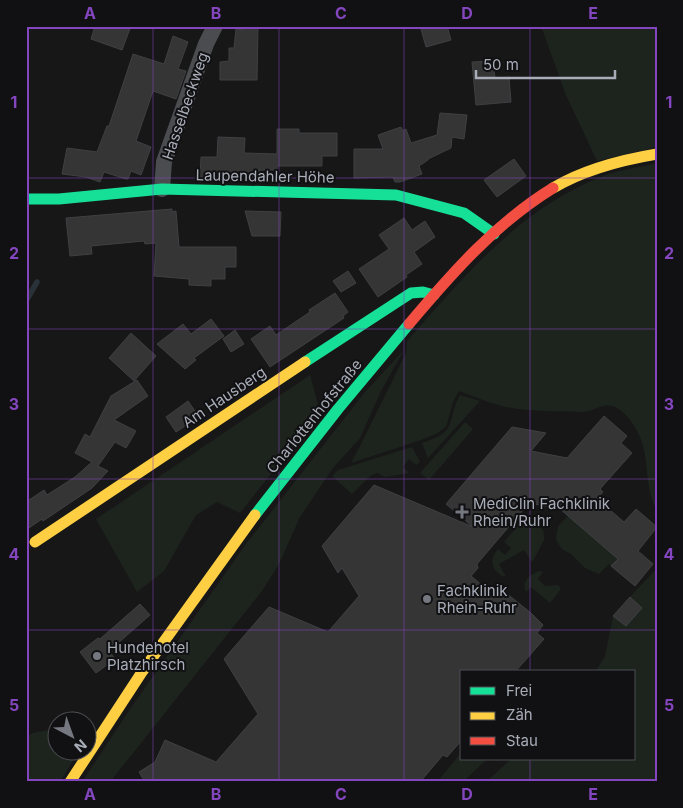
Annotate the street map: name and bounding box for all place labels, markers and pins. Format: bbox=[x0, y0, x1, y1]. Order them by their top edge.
place label: MediClin Fachklinik Rhein/Ruhr bbox=[473, 494, 611, 530]
marker: MediClin Fachklinik Rhein/Ruhr bbox=[455, 505, 469, 519]
place label: Fachklinik Rhein-Ruhr bbox=[437, 581, 517, 617]
marker: Fachklinik Rhein-Ruhr bbox=[421, 593, 433, 605]
place label: Hundehotel Platzhirsch bbox=[107, 638, 189, 674]
marker: Hundehotel Platzhirsch bbox=[91, 650, 103, 662]

